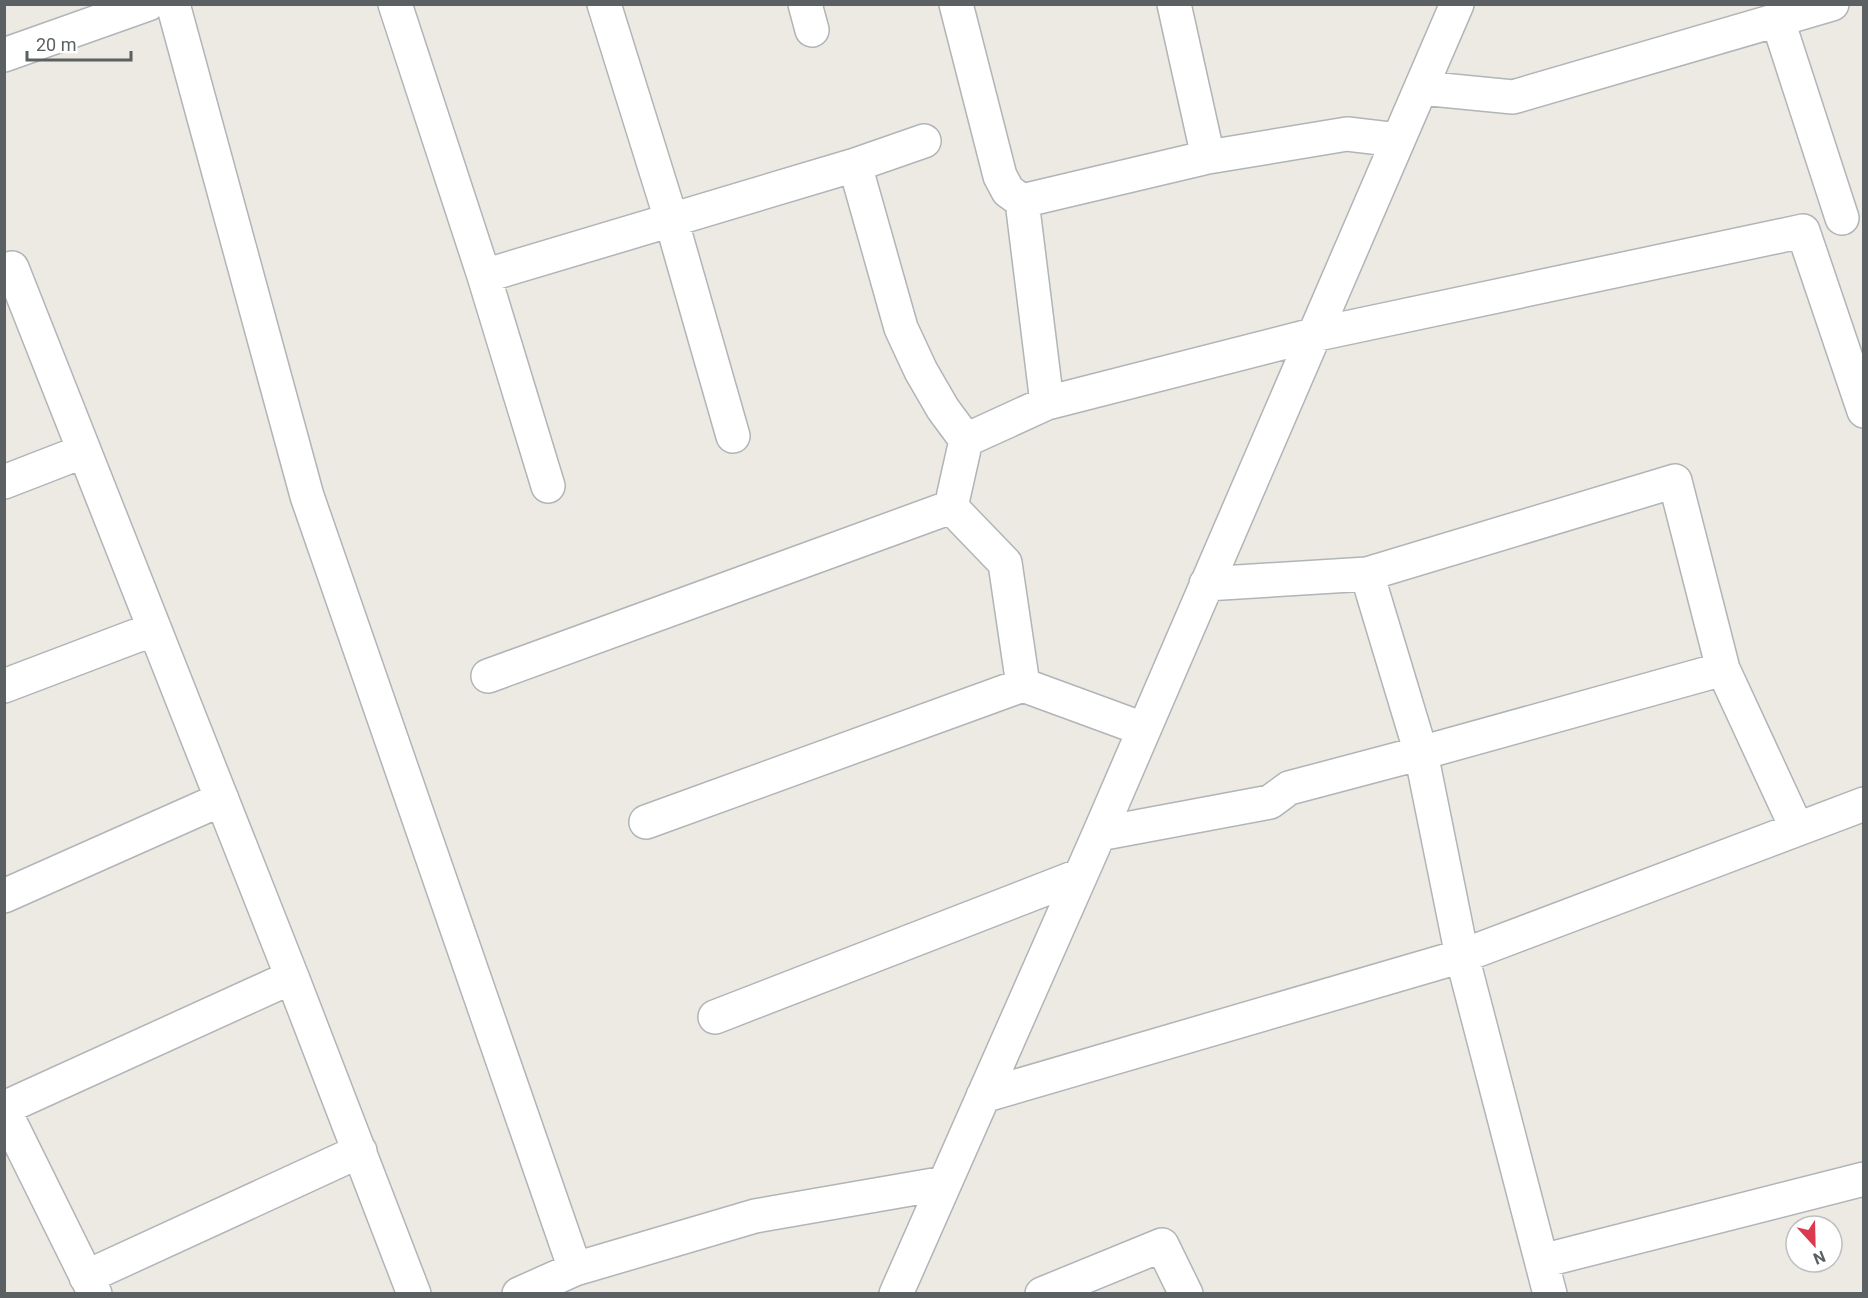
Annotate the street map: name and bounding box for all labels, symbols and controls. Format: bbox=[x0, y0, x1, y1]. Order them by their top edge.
scale bar bbox=[27, 24, 130, 62]
text: 20 m bbox=[36, 34, 76, 55]
north arrow bbox=[1784, 1214, 1844, 1274]
text: N bbox=[1811, 1247, 1828, 1268]

